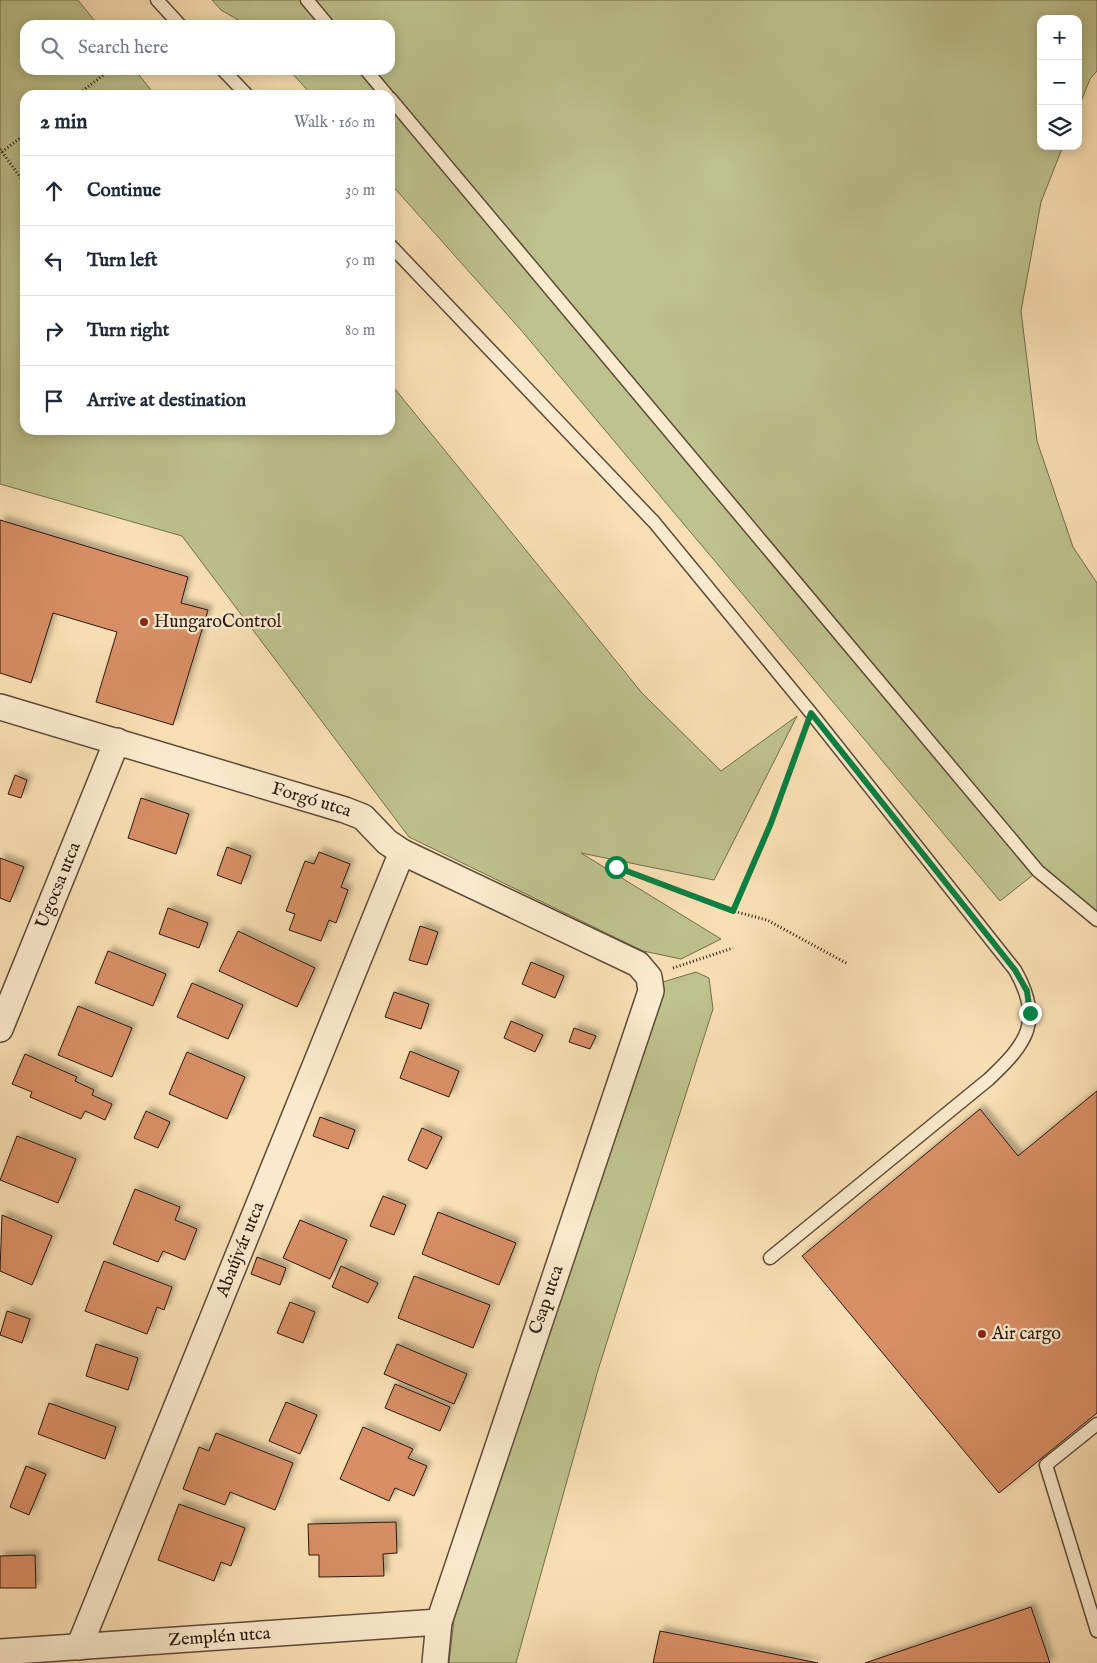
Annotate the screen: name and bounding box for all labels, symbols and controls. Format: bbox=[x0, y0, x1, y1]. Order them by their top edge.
map controls bbox=[1037, 15, 1082, 150]
button: + bbox=[1037, 15, 1082, 60]
search box bbox=[20, 20, 395, 75]
icon: search bbox=[38, 34, 66, 62]
text: Search here bbox=[78, 36, 169, 60]
button: − bbox=[1037, 60, 1082, 105]
button: layers bbox=[1037, 105, 1082, 150]
text: 2 min bbox=[40, 109, 87, 136]
text: Walk · 160 m bbox=[294, 113, 375, 133]
icon: ahead bbox=[40, 177, 68, 205]
text: Continue bbox=[87, 179, 161, 203]
text: 30 m bbox=[345, 181, 375, 201]
icon: left bbox=[40, 247, 68, 275]
text: Turn left bbox=[87, 249, 158, 273]
text: 50 m bbox=[346, 251, 375, 271]
icon: right bbox=[40, 317, 68, 345]
text: Turn right bbox=[87, 319, 169, 343]
text: 80 m bbox=[345, 321, 375, 341]
icon: arrive bbox=[40, 387, 68, 415]
text: Arrive at destination bbox=[87, 389, 246, 413]
place label: HungaroControl bbox=[154, 611, 281, 634]
marker: HungaroControl bbox=[138, 616, 150, 628]
street label: Forgó utca bbox=[269, 777, 355, 823]
street label: Ugocsa utca bbox=[31, 839, 86, 932]
route start bbox=[605, 856, 628, 879]
route end bbox=[1019, 1002, 1042, 1025]
street label: Abaújvár utca bbox=[211, 1198, 270, 1301]
street label: Csap utca bbox=[524, 1262, 570, 1338]
place label: Air cargo bbox=[991, 1323, 1061, 1346]
marker: Air cargo bbox=[976, 1328, 988, 1340]
street label: Zemplén utca bbox=[168, 1622, 271, 1652]

